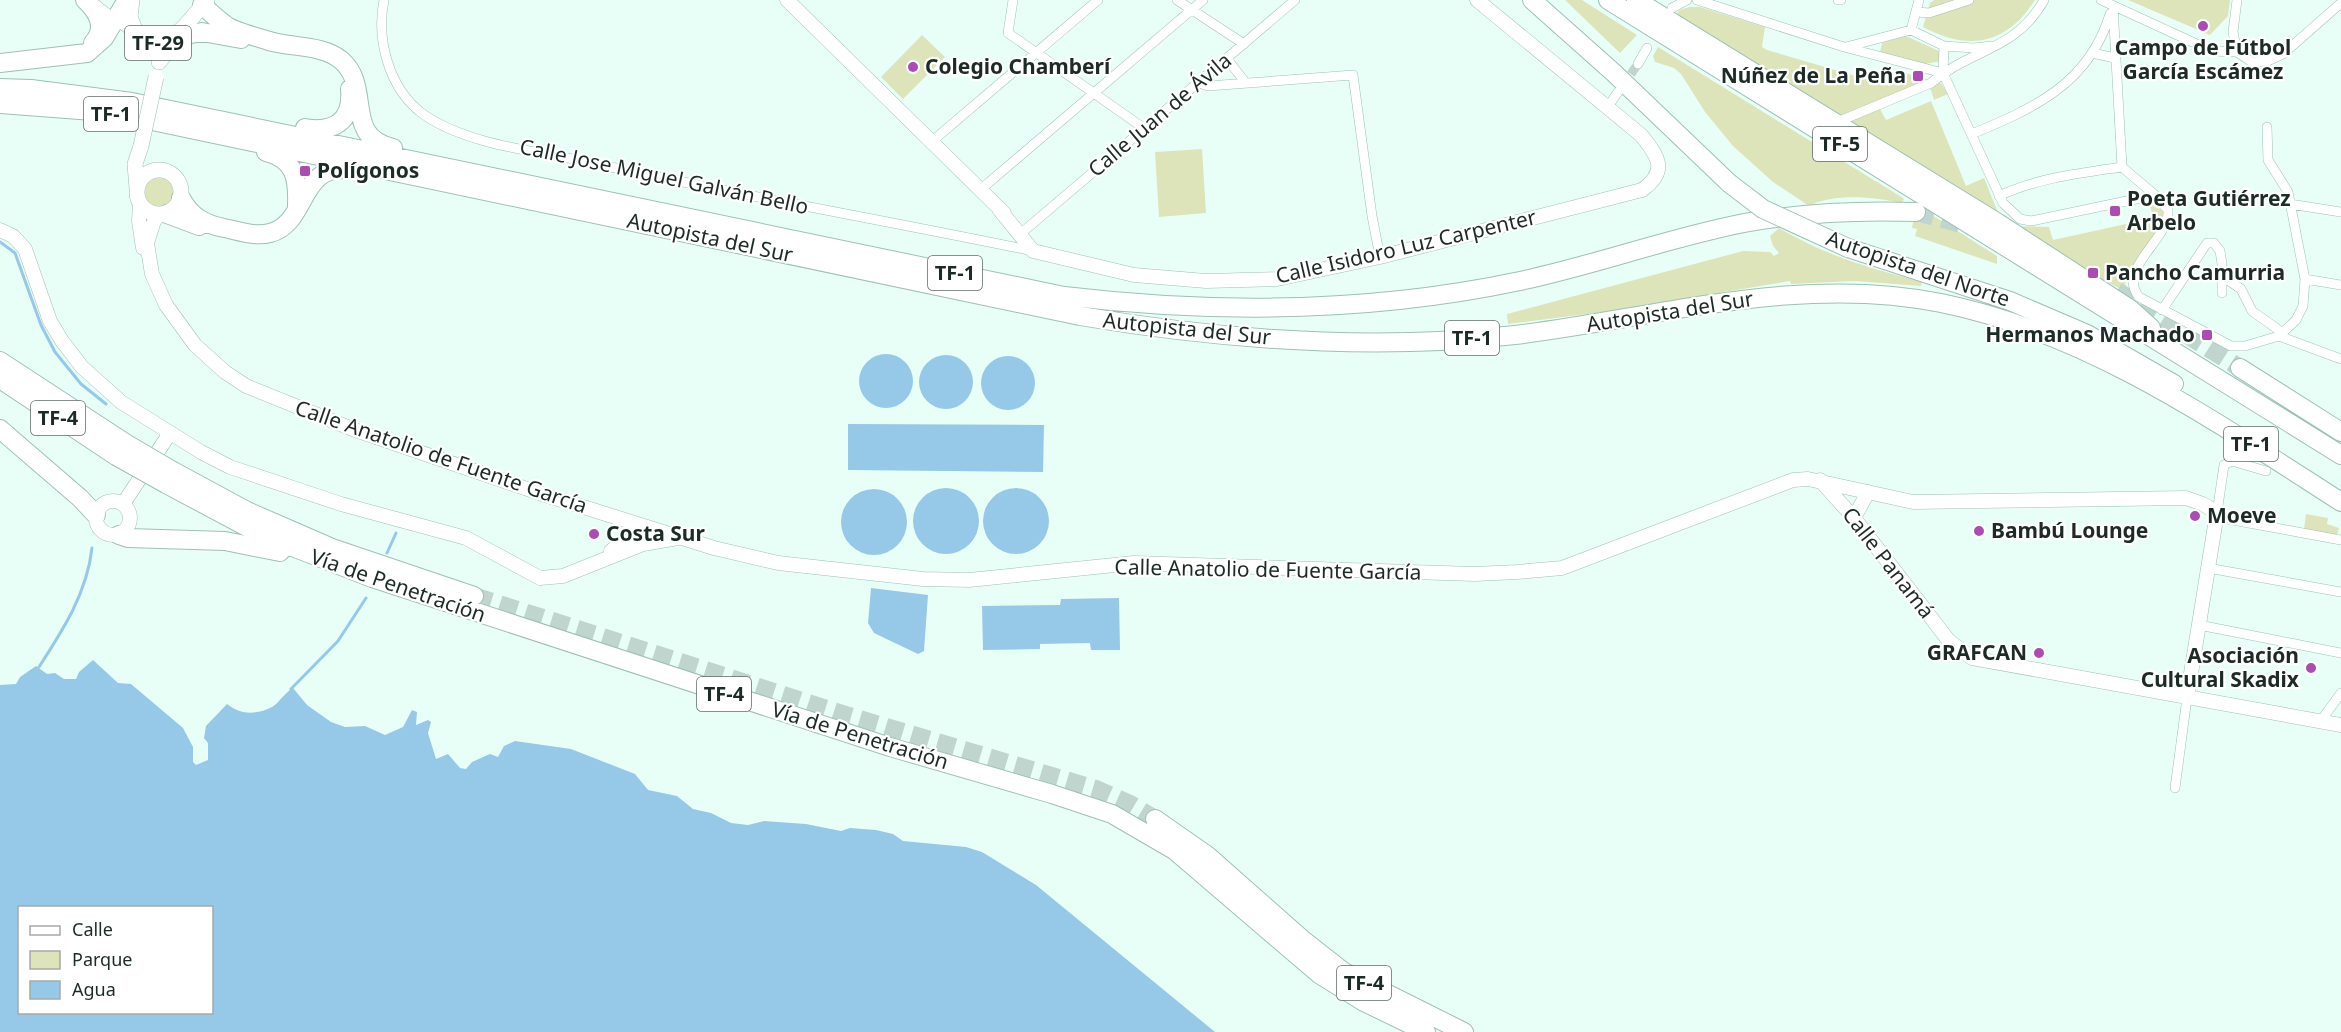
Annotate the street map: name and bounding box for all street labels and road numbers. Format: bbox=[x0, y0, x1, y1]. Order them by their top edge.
road number: TF-29 bbox=[125, 26, 191, 60]
street label: Calle Juan de Ávila bbox=[1082, 46, 1237, 183]
road number: TF-1 bbox=[84, 97, 138, 131]
road number: TF-5 bbox=[1813, 127, 1867, 161]
street label: Calle Jose Miguel Galván Bello bbox=[517, 132, 811, 220]
street label: Calle Isidoro Luz Carpenter bbox=[1273, 202, 1539, 290]
street label: Autopista del Sur bbox=[625, 206, 796, 268]
street label: Autopista del Norte bbox=[1823, 224, 2014, 313]
road number: TF-1 bbox=[928, 256, 982, 290]
street label: Autopista del Sur bbox=[1584, 284, 1756, 338]
street label: Autopista del Sur bbox=[1102, 305, 1273, 351]
road number: TF-1 bbox=[1445, 321, 1499, 355]
street label: Calle Anatolio de Fuente García bbox=[292, 393, 591, 519]
road number: TF-4 bbox=[31, 401, 85, 435]
road number: TF-1 bbox=[2224, 427, 2278, 461]
street label: Calle Panamá bbox=[1837, 501, 1941, 624]
street label: Vía de Penetración bbox=[307, 542, 490, 628]
street label: Calle Anatolio de Fuente García bbox=[1114, 552, 1422, 586]
road number: TF-4 bbox=[697, 677, 751, 711]
street label: Vía de Penetración bbox=[768, 695, 952, 775]
road number: TF-4 bbox=[1337, 966, 1391, 1000]

